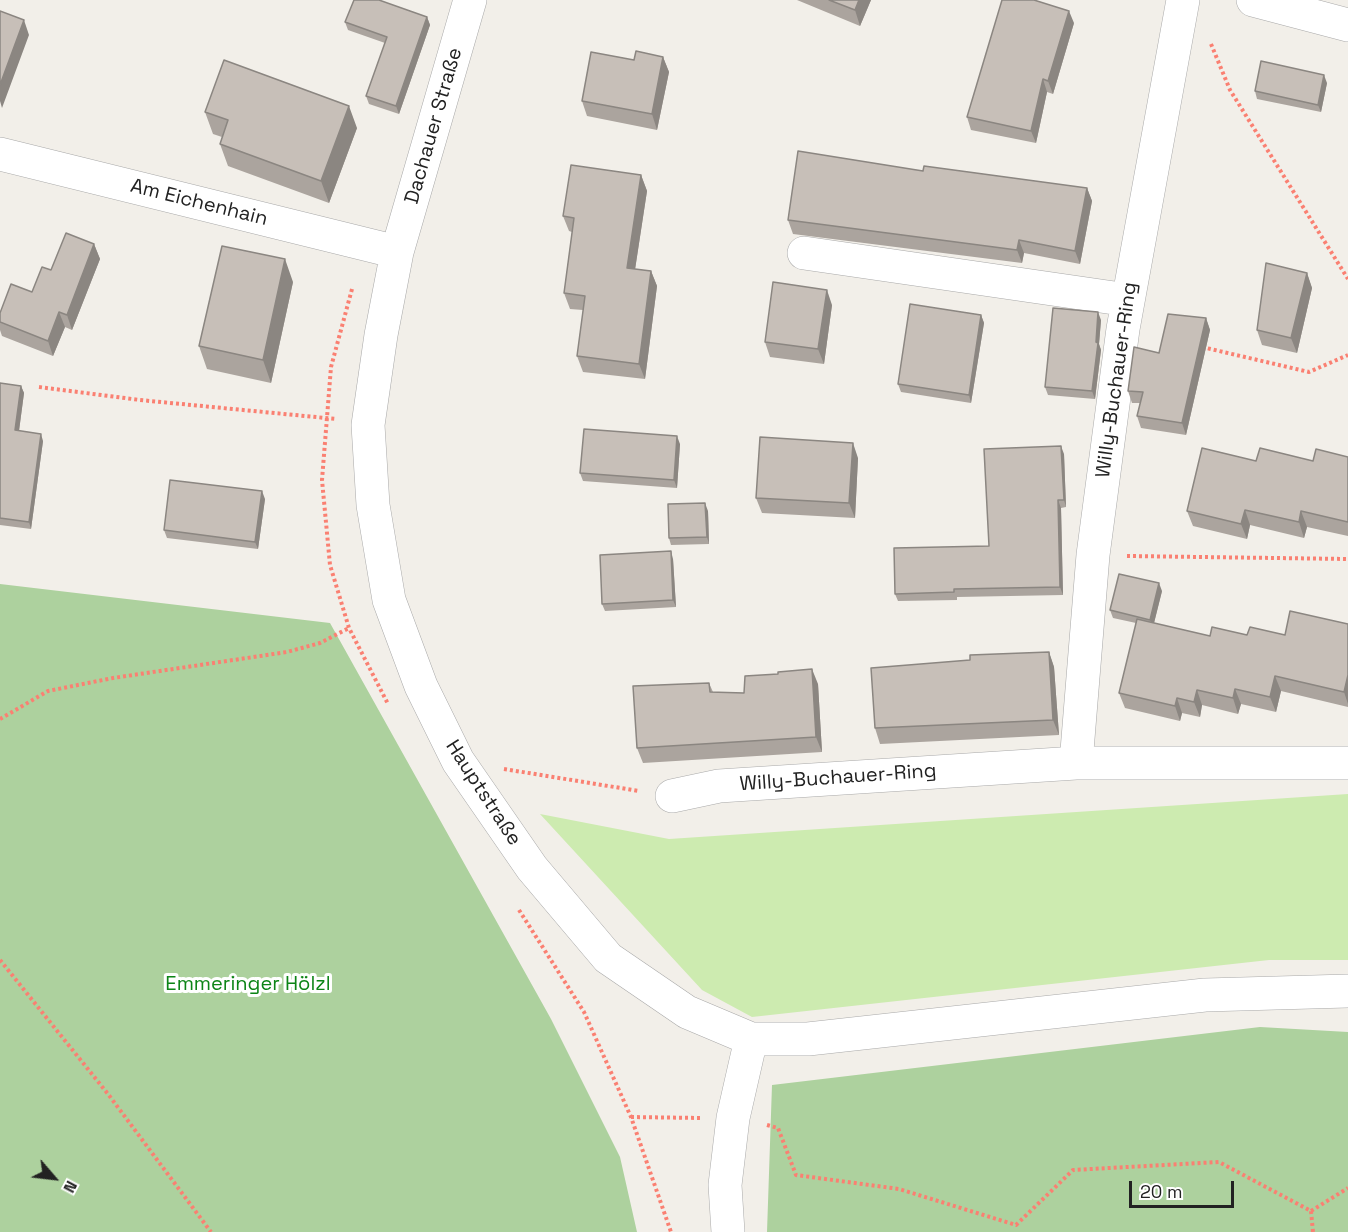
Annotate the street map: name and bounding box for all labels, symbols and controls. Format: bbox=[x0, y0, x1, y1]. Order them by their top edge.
street label: Dachauer Straße bbox=[400, 45, 468, 207]
street label: Am Eichenhain bbox=[128, 174, 270, 232]
street label: Willy-Buchauer-Ring bbox=[1091, 281, 1143, 479]
street label: Hauptstraße bbox=[440, 736, 526, 850]
street label: Willy-Buchauer-Ring bbox=[739, 759, 937, 797]
park label: Emmeringer Hölzl bbox=[165, 973, 331, 997]
north arrow bbox=[24, 1148, 84, 1208]
scale bar bbox=[1132, 1169, 1237, 1207]
text: N bbox=[59, 1177, 82, 1196]
text: 20 m bbox=[1140, 1180, 1183, 1203]

